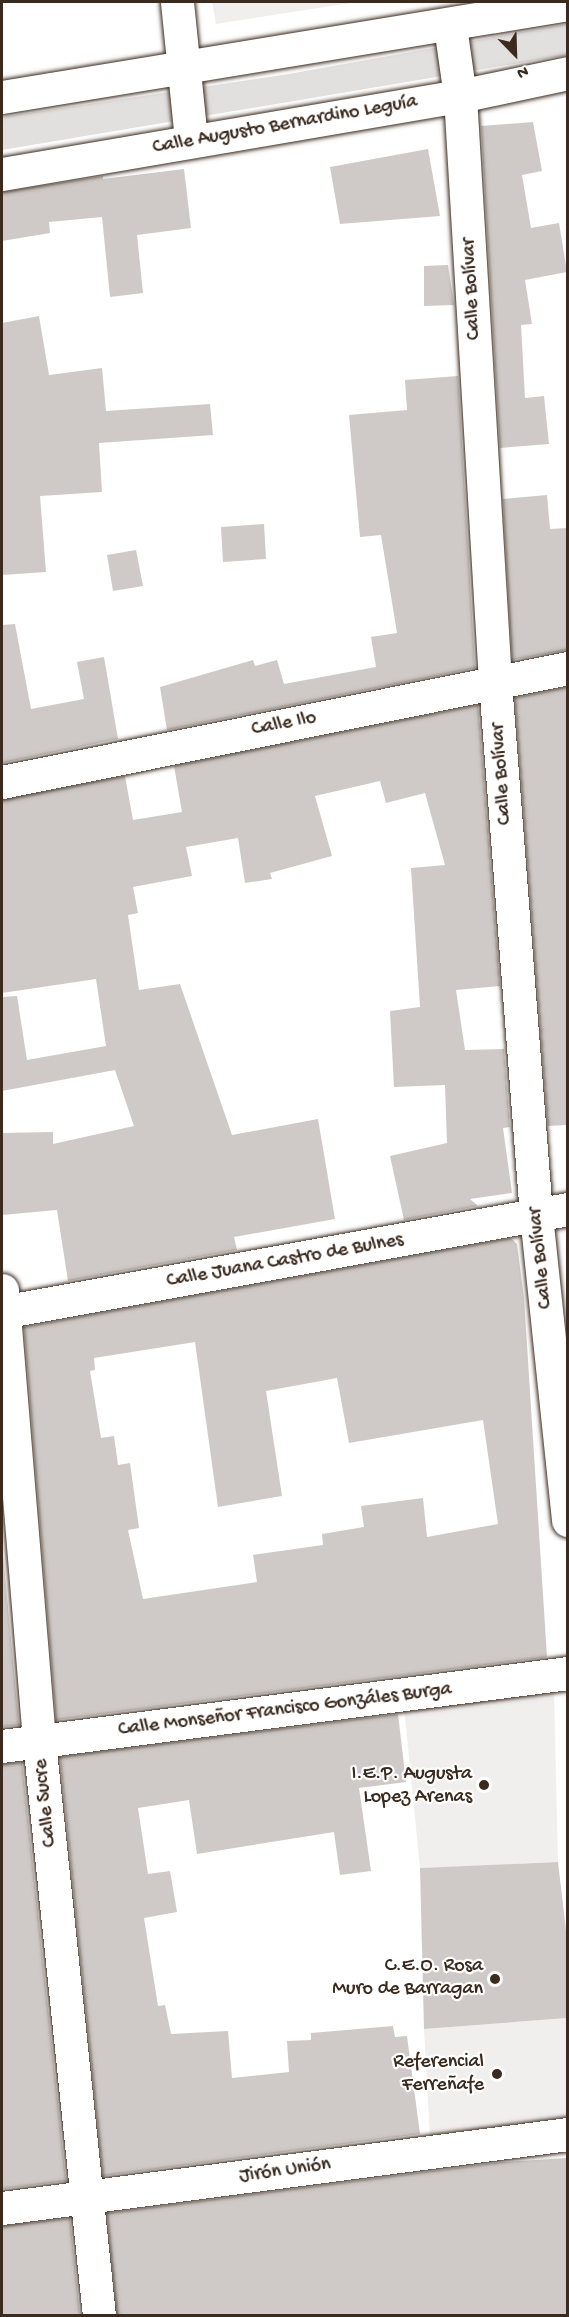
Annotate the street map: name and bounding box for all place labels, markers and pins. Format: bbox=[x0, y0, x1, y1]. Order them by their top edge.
place label: I.E.P. Augusta Lopez Arenas bbox=[352, 1762, 472, 1809]
marker: I.E.P. Augusta Lopez Arenas bbox=[477, 1778, 491, 1792]
place label: C.E.O. Rosa Muro de Barragan bbox=[332, 1955, 483, 2002]
marker: C.E.O. Rosa Muro de Barragan bbox=[488, 1972, 502, 1986]
place label: Referencial Ferreñafe bbox=[393, 2050, 484, 2097]
marker: Referencial Ferreñafe bbox=[488, 2065, 506, 2083]

